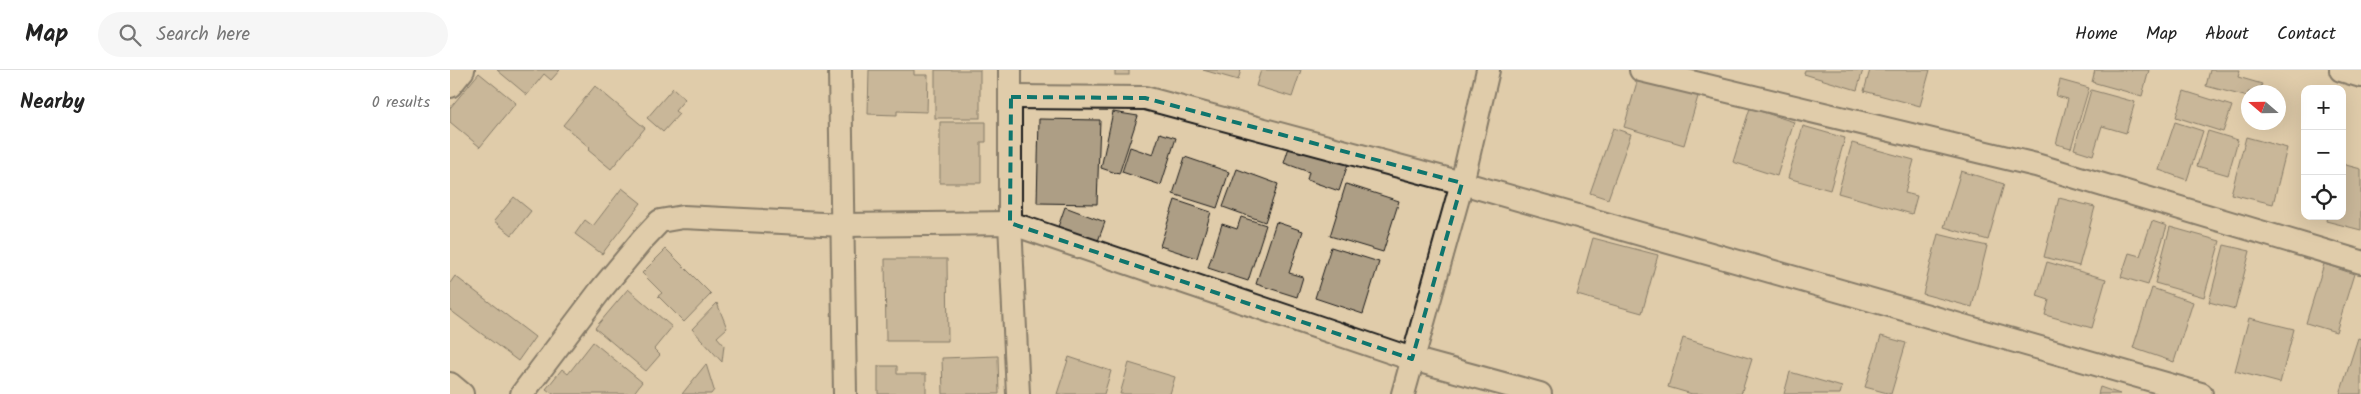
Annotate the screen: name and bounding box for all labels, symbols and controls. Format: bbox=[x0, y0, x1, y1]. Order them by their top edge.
search box bbox=[98, 12, 448, 57]
text: Map bbox=[25, 15, 68, 54]
text: Search here bbox=[156, 20, 250, 50]
text: Home bbox=[2075, 20, 2118, 49]
text: Map bbox=[2146, 20, 2177, 49]
text: About bbox=[2205, 20, 2249, 49]
text: Contact bbox=[2277, 20, 2336, 49]
icon: search bbox=[116, 21, 144, 49]
north arrow bbox=[2241, 85, 2286, 130]
map controls bbox=[2301, 85, 2346, 220]
button: + bbox=[2301, 85, 2346, 130]
text: Nearby bbox=[20, 86, 85, 119]
text: 0 results bbox=[372, 90, 430, 115]
button: − bbox=[2301, 130, 2346, 175]
button: locate bbox=[2301, 175, 2346, 220]

